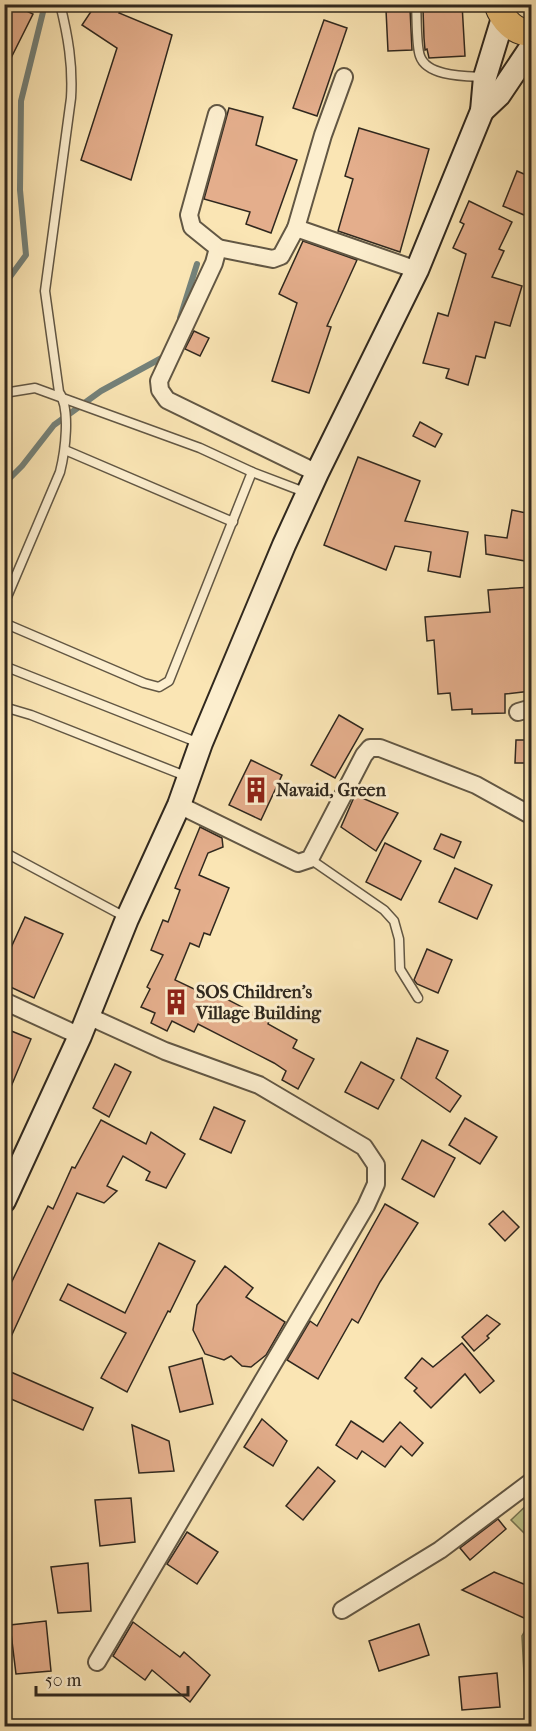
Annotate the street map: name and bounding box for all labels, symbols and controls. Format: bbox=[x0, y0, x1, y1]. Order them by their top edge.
building icon: Navaid, Green bbox=[241, 775, 271, 805]
place label: Navaid, Green bbox=[276, 780, 387, 801]
place label: SOS Children's Village Building bbox=[195, 982, 322, 1024]
building icon: SOS Children's Village Building bbox=[161, 987, 191, 1017]
scale bar bbox=[36, 1659, 188, 1697]
text: 50 m bbox=[45, 1670, 82, 1691]

